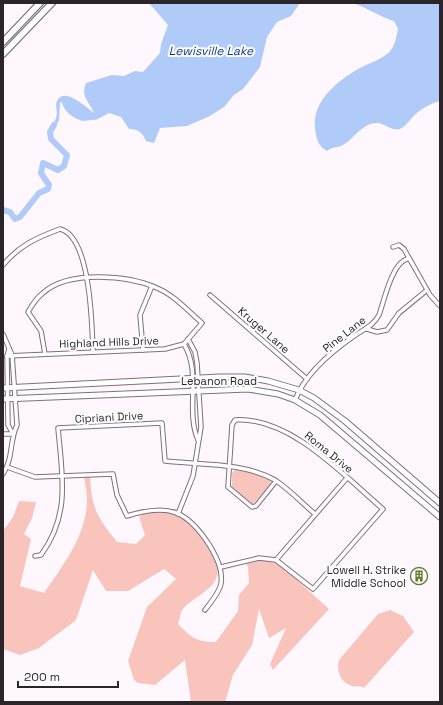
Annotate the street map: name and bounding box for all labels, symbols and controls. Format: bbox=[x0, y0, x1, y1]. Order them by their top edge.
water label: Lewisville Lake bbox=[169, 43, 254, 59]
street label: Kruger Lane bbox=[235, 304, 293, 356]
street label: Pine Lane bbox=[320, 313, 368, 355]
street label: Highland Hills Drive bbox=[59, 333, 159, 351]
street label: Lebanon Road bbox=[181, 374, 257, 388]
street label: Cipriani Drive bbox=[74, 408, 144, 426]
street label: Roma Drive bbox=[302, 428, 356, 476]
place label: Lowell H. Strike Middle School bbox=[327, 563, 406, 590]
building icon: Lowell H. Strike Middle School bbox=[409, 566, 429, 586]
scale bar bbox=[18, 663, 118, 689]
text: 200 m bbox=[24, 669, 60, 685]

